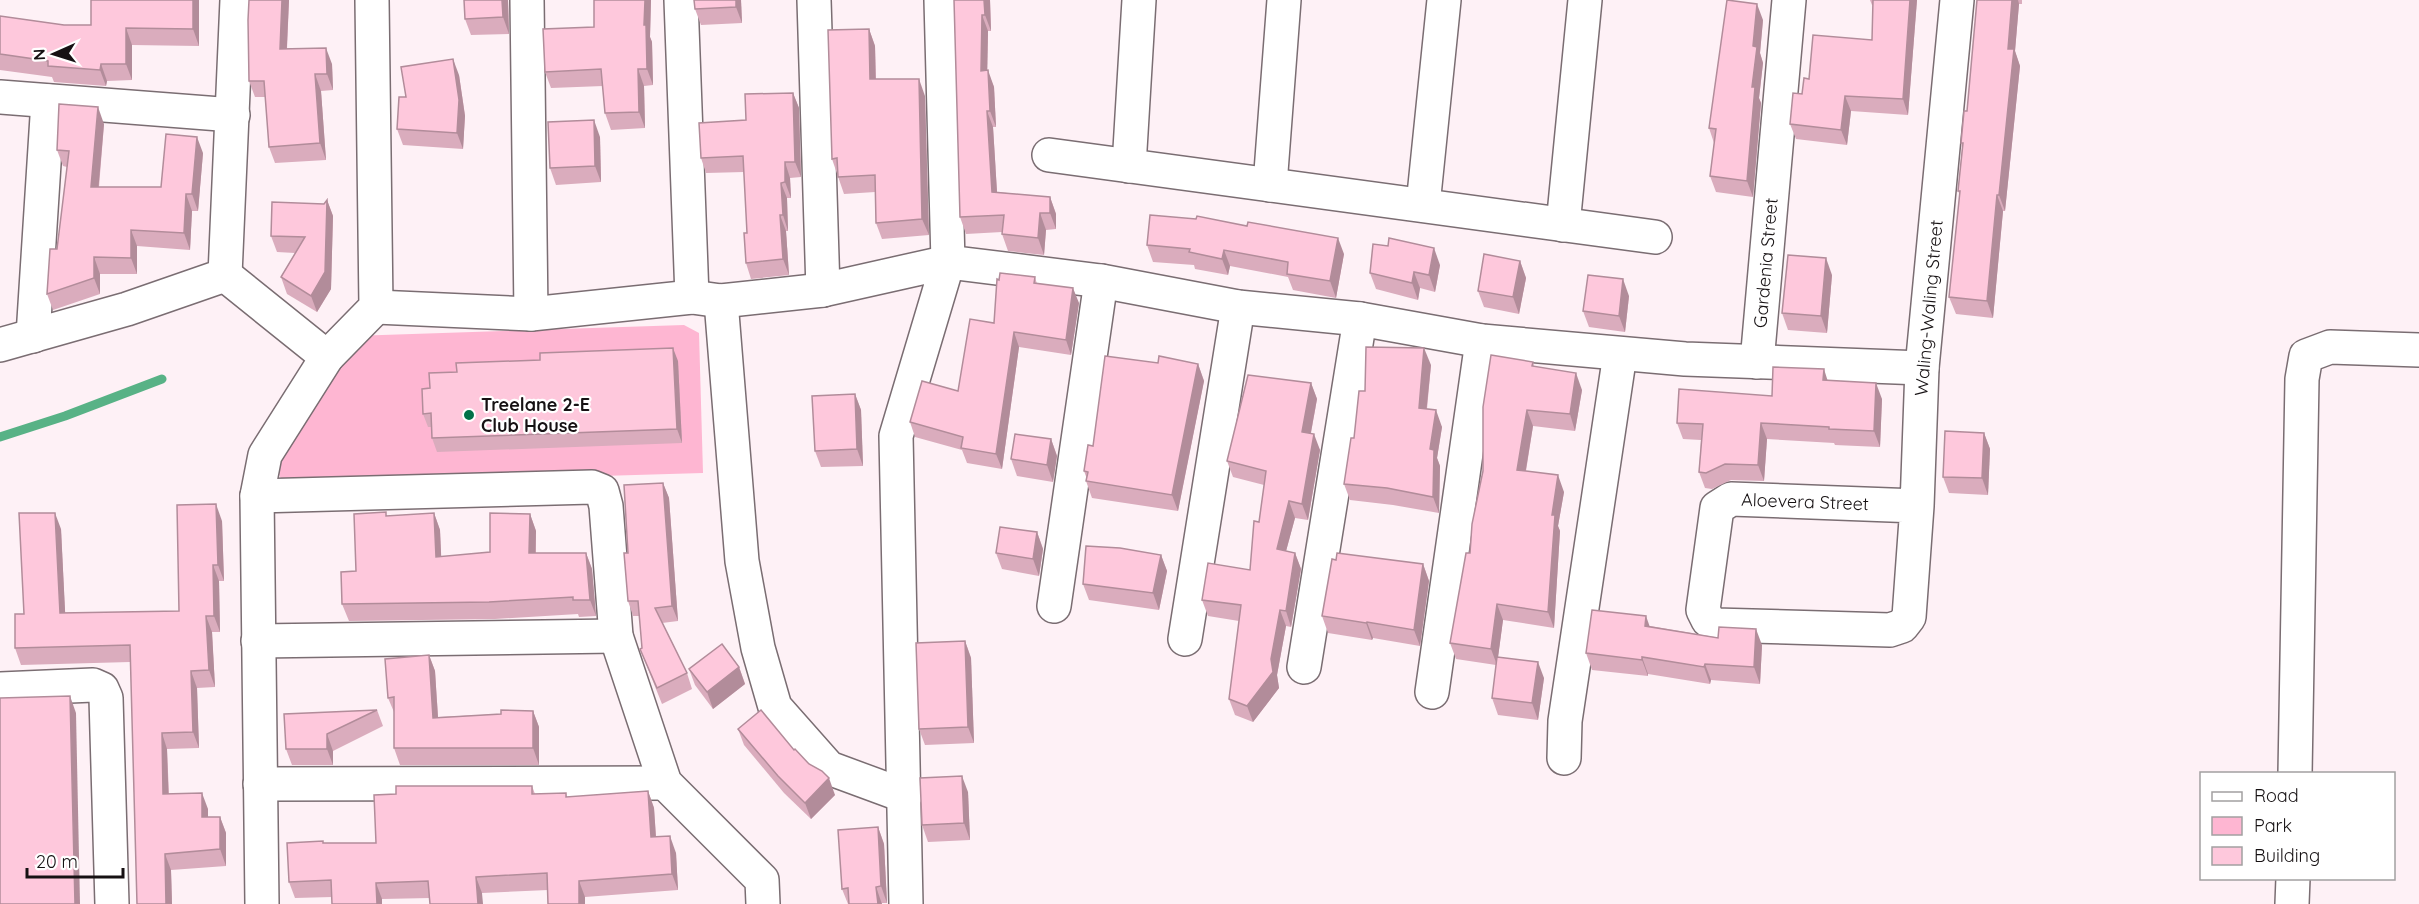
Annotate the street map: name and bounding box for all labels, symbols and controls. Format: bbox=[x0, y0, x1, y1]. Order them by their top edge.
north arrow bbox=[24, 24, 84, 84]
text: N bbox=[29, 48, 49, 61]
street label: Gardenia Street bbox=[1748, 197, 1783, 329]
street label: Waling-Waling Street bbox=[1909, 219, 1948, 397]
place label: Treelane 2-E Club House bbox=[481, 393, 590, 437]
marker: Treelane 2-E Club House bbox=[462, 408, 476, 422]
street label: Aloevera Street bbox=[1741, 488, 1869, 515]
legend bbox=[2200, 772, 2395, 880]
text: Road bbox=[2254, 784, 2299, 807]
text: Park bbox=[2254, 814, 2292, 837]
scale bar bbox=[27, 841, 123, 879]
text: Building bbox=[2254, 844, 2320, 867]
text: 20 m bbox=[36, 850, 78, 873]

